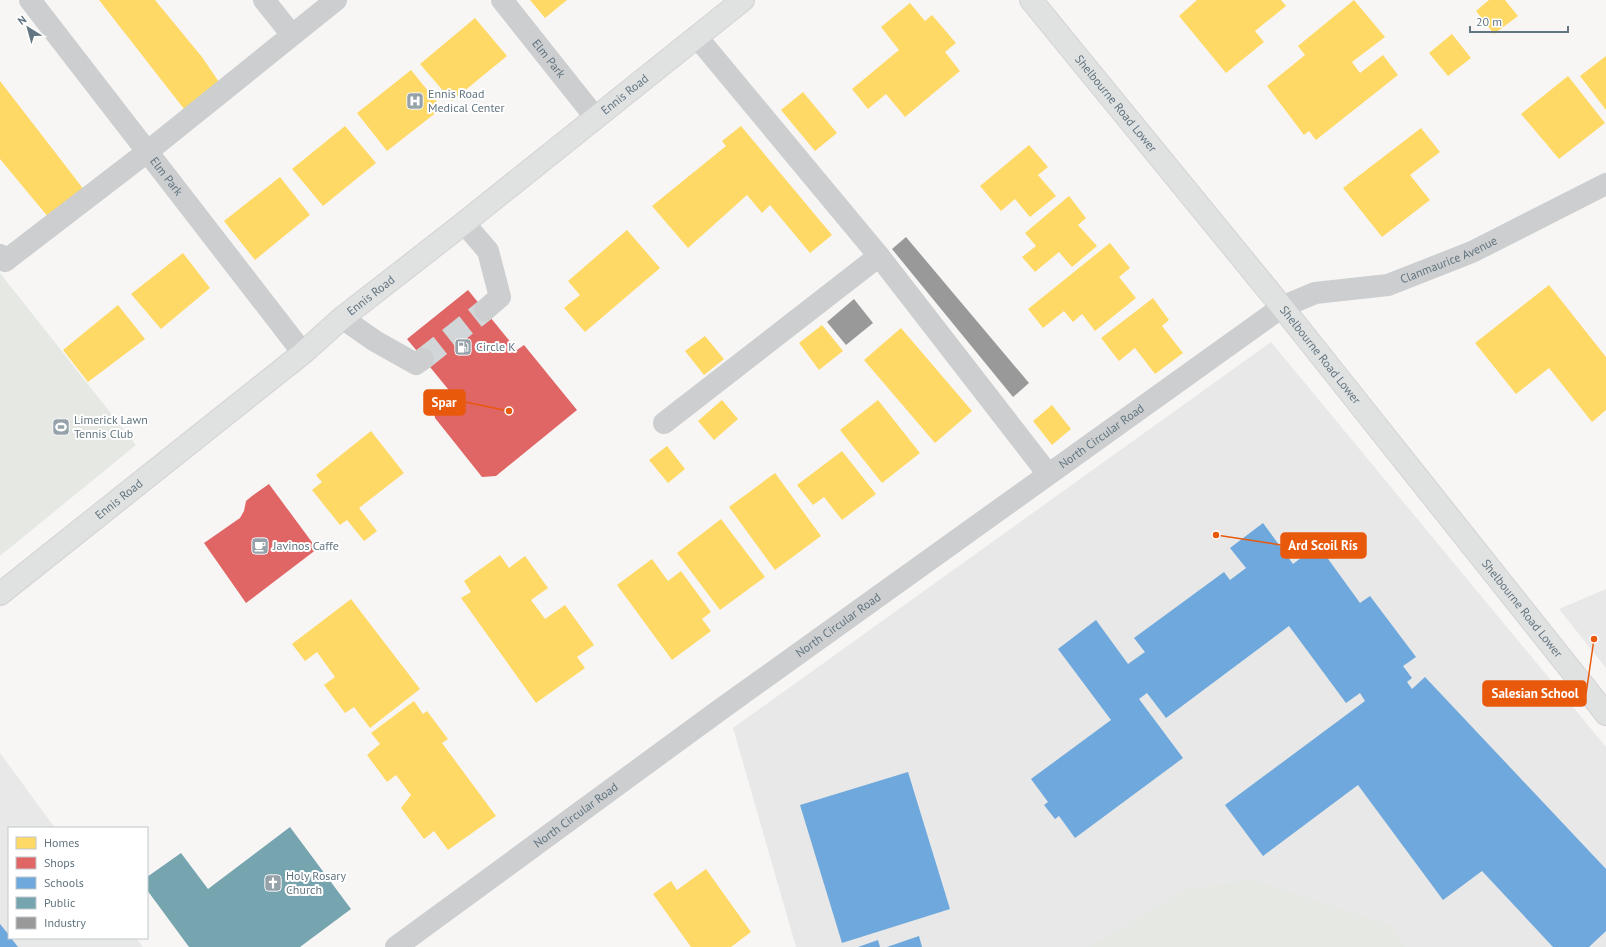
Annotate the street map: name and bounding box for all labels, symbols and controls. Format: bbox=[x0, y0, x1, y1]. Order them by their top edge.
north arrow bbox=[8, 8, 48, 48]
scale bar bbox=[1470, 8, 1568, 34]
text: N bbox=[15, 12, 29, 28]
text: 20 m bbox=[1476, 14, 1502, 29]
street label: Elm Park bbox=[529, 36, 569, 81]
street label: Shelbourne Road Lower bbox=[1072, 52, 1160, 155]
street label: Ennis Road bbox=[598, 71, 651, 118]
place label: Ennis Road Medical Center bbox=[428, 86, 505, 115]
hospital icon: Ennis Road Medical Center bbox=[405, 91, 425, 111]
street label: Elm Park bbox=[147, 154, 187, 199]
street label: Clanmaurice Avenue bbox=[1398, 232, 1500, 286]
street label: Ennis Road bbox=[344, 272, 397, 318]
street label: Shelbourne Road Lower bbox=[1277, 303, 1364, 407]
fuel station icon: Circle K bbox=[453, 337, 473, 357]
place label: Circle K bbox=[476, 339, 516, 354]
callout: Spar bbox=[424, 390, 465, 415]
text: Spar bbox=[432, 394, 457, 411]
street label: North Circular Road bbox=[1056, 400, 1147, 471]
place label: Limerick Lawn Tennis Club bbox=[74, 412, 148, 441]
sports icon: Limerick Lawn Tennis Club bbox=[51, 417, 71, 437]
street label: Ennis Road bbox=[92, 476, 145, 522]
callout: Ard Scoil Rís bbox=[1281, 533, 1366, 558]
cafe icon: Javinos Caffe bbox=[250, 536, 270, 556]
text: Ard Scoil Rís bbox=[1288, 537, 1358, 554]
place label: Javinos Caffe bbox=[272, 538, 339, 553]
street label: Shelbourne Road Lower bbox=[1479, 556, 1566, 660]
street label: North Circular Road bbox=[792, 589, 883, 660]
callout: Salesian School bbox=[1483, 681, 1586, 706]
text: Salesian School bbox=[1492, 685, 1579, 702]
street label: North Circular Road bbox=[530, 779, 621, 851]
legend bbox=[8, 827, 148, 939]
text: Homes bbox=[44, 835, 79, 850]
text: Shops bbox=[44, 855, 75, 870]
place label: Holy Rosary Church bbox=[286, 868, 346, 897]
church icon: Holy Rosary Church bbox=[263, 873, 283, 893]
text: Schools bbox=[44, 875, 84, 890]
text: Public bbox=[44, 895, 76, 910]
text: Industry bbox=[44, 915, 86, 930]

